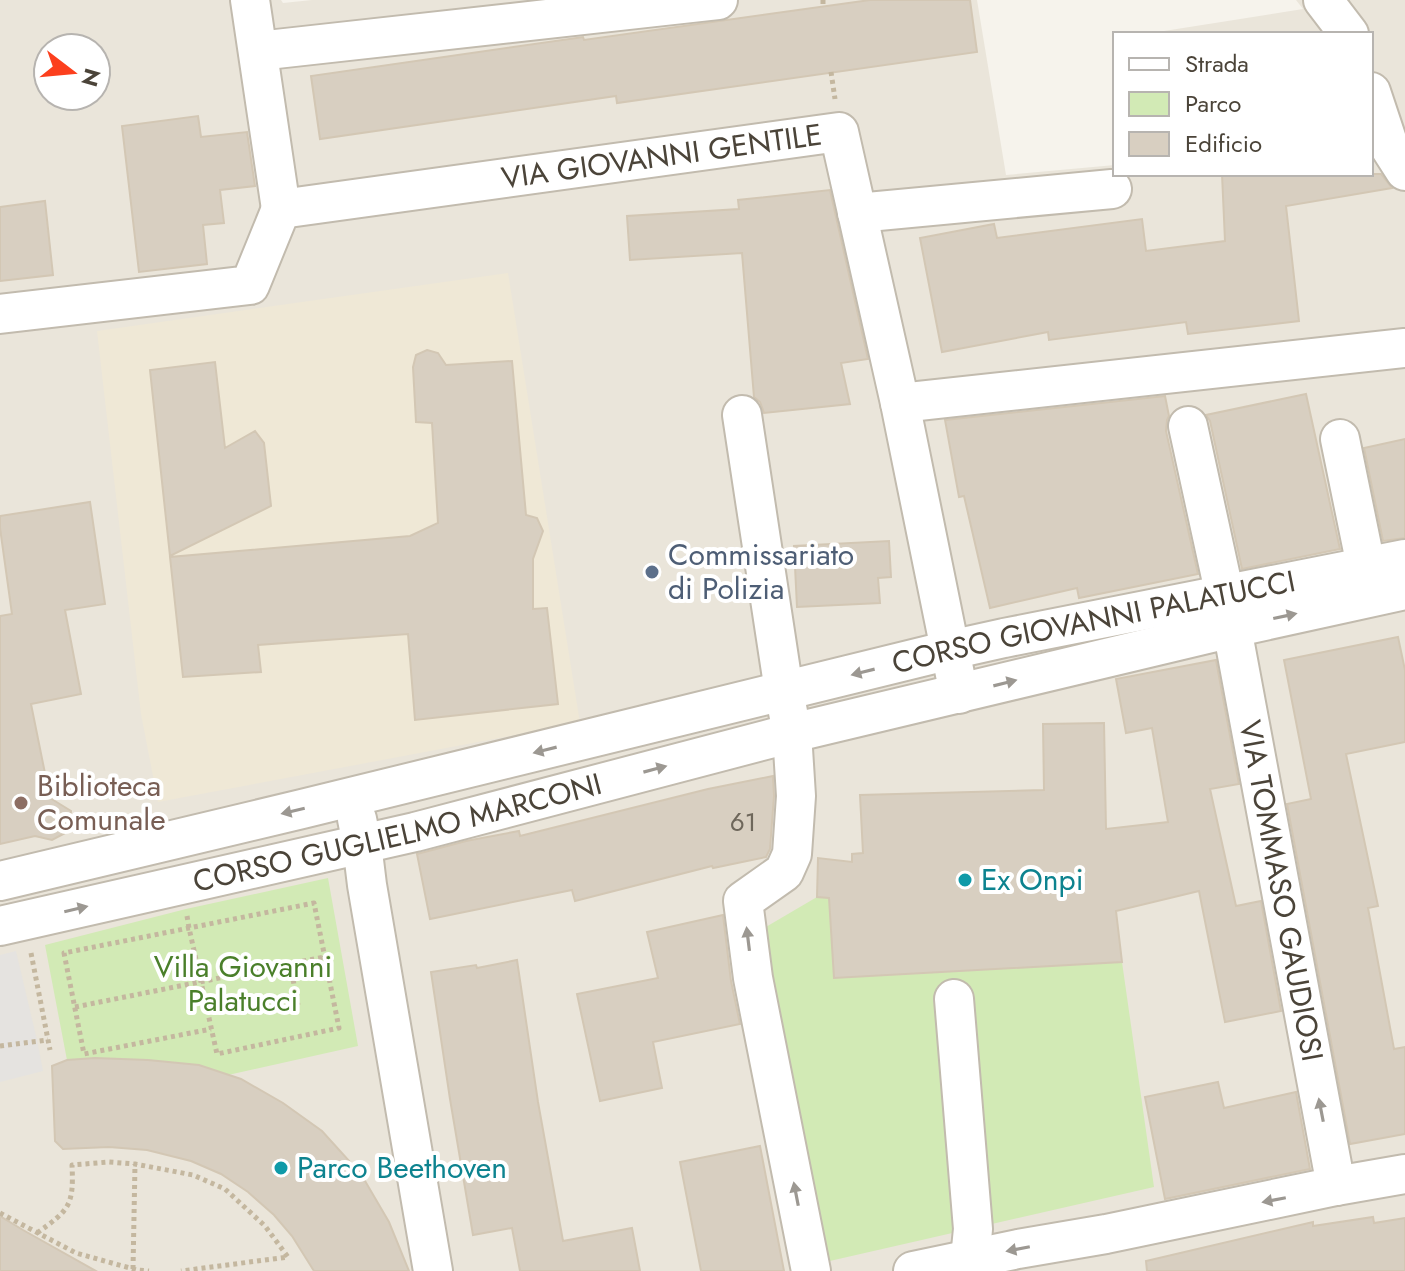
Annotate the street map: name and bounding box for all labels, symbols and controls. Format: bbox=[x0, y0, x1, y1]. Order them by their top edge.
north arrow bbox=[32, 32, 112, 112]
legend bbox=[1113, 32, 1373, 176]
text: Strada bbox=[1185, 46, 1249, 81]
text: N bbox=[73, 65, 109, 90]
text: Parco bbox=[1185, 86, 1241, 121]
street label: VIA GIOVANNI GENTILE bbox=[499, 113, 825, 199]
text: Edificio bbox=[1185, 126, 1262, 161]
place label: Commissariato di Polizia bbox=[668, 533, 854, 610]
street label: CORSO GIOVANNI PALATUCCI bbox=[887, 559, 1299, 684]
marker: Commissariato di Polizia bbox=[643, 563, 661, 581]
one-way arrow bbox=[1272, 609, 1297, 622]
one-way arrow bbox=[850, 666, 875, 679]
one-way arrow bbox=[992, 676, 1017, 689]
street label: VIA TOMMASO GAUDIOSI bbox=[1229, 717, 1334, 1065]
one-way arrow bbox=[533, 744, 558, 756]
street label: CORSO GUGLIELMO MARCONI bbox=[189, 762, 606, 903]
one-way arrow bbox=[644, 762, 668, 775]
place label: Biblioteca Comunale bbox=[37, 764, 166, 841]
marker: Biblioteca Comunale bbox=[12, 794, 30, 812]
house number: 61 bbox=[730, 803, 756, 841]
one-way arrow bbox=[280, 806, 305, 818]
place label: Ex Onpi bbox=[981, 858, 1083, 901]
marker: Ex Onpi bbox=[956, 871, 974, 889]
one-way arrow bbox=[64, 902, 89, 915]
one-way arrow bbox=[741, 926, 754, 951]
park label: Villa Giovanni Palatucci bbox=[154, 945, 332, 1022]
one-way arrow bbox=[1315, 1097, 1327, 1122]
place label: Parco Beethoven bbox=[297, 1146, 507, 1189]
marker: Parco Beethoven bbox=[272, 1159, 290, 1177]
one-way arrow bbox=[790, 1182, 802, 1207]
one-way arrow bbox=[1261, 1194, 1286, 1207]
one-way arrow bbox=[1006, 1243, 1031, 1256]

